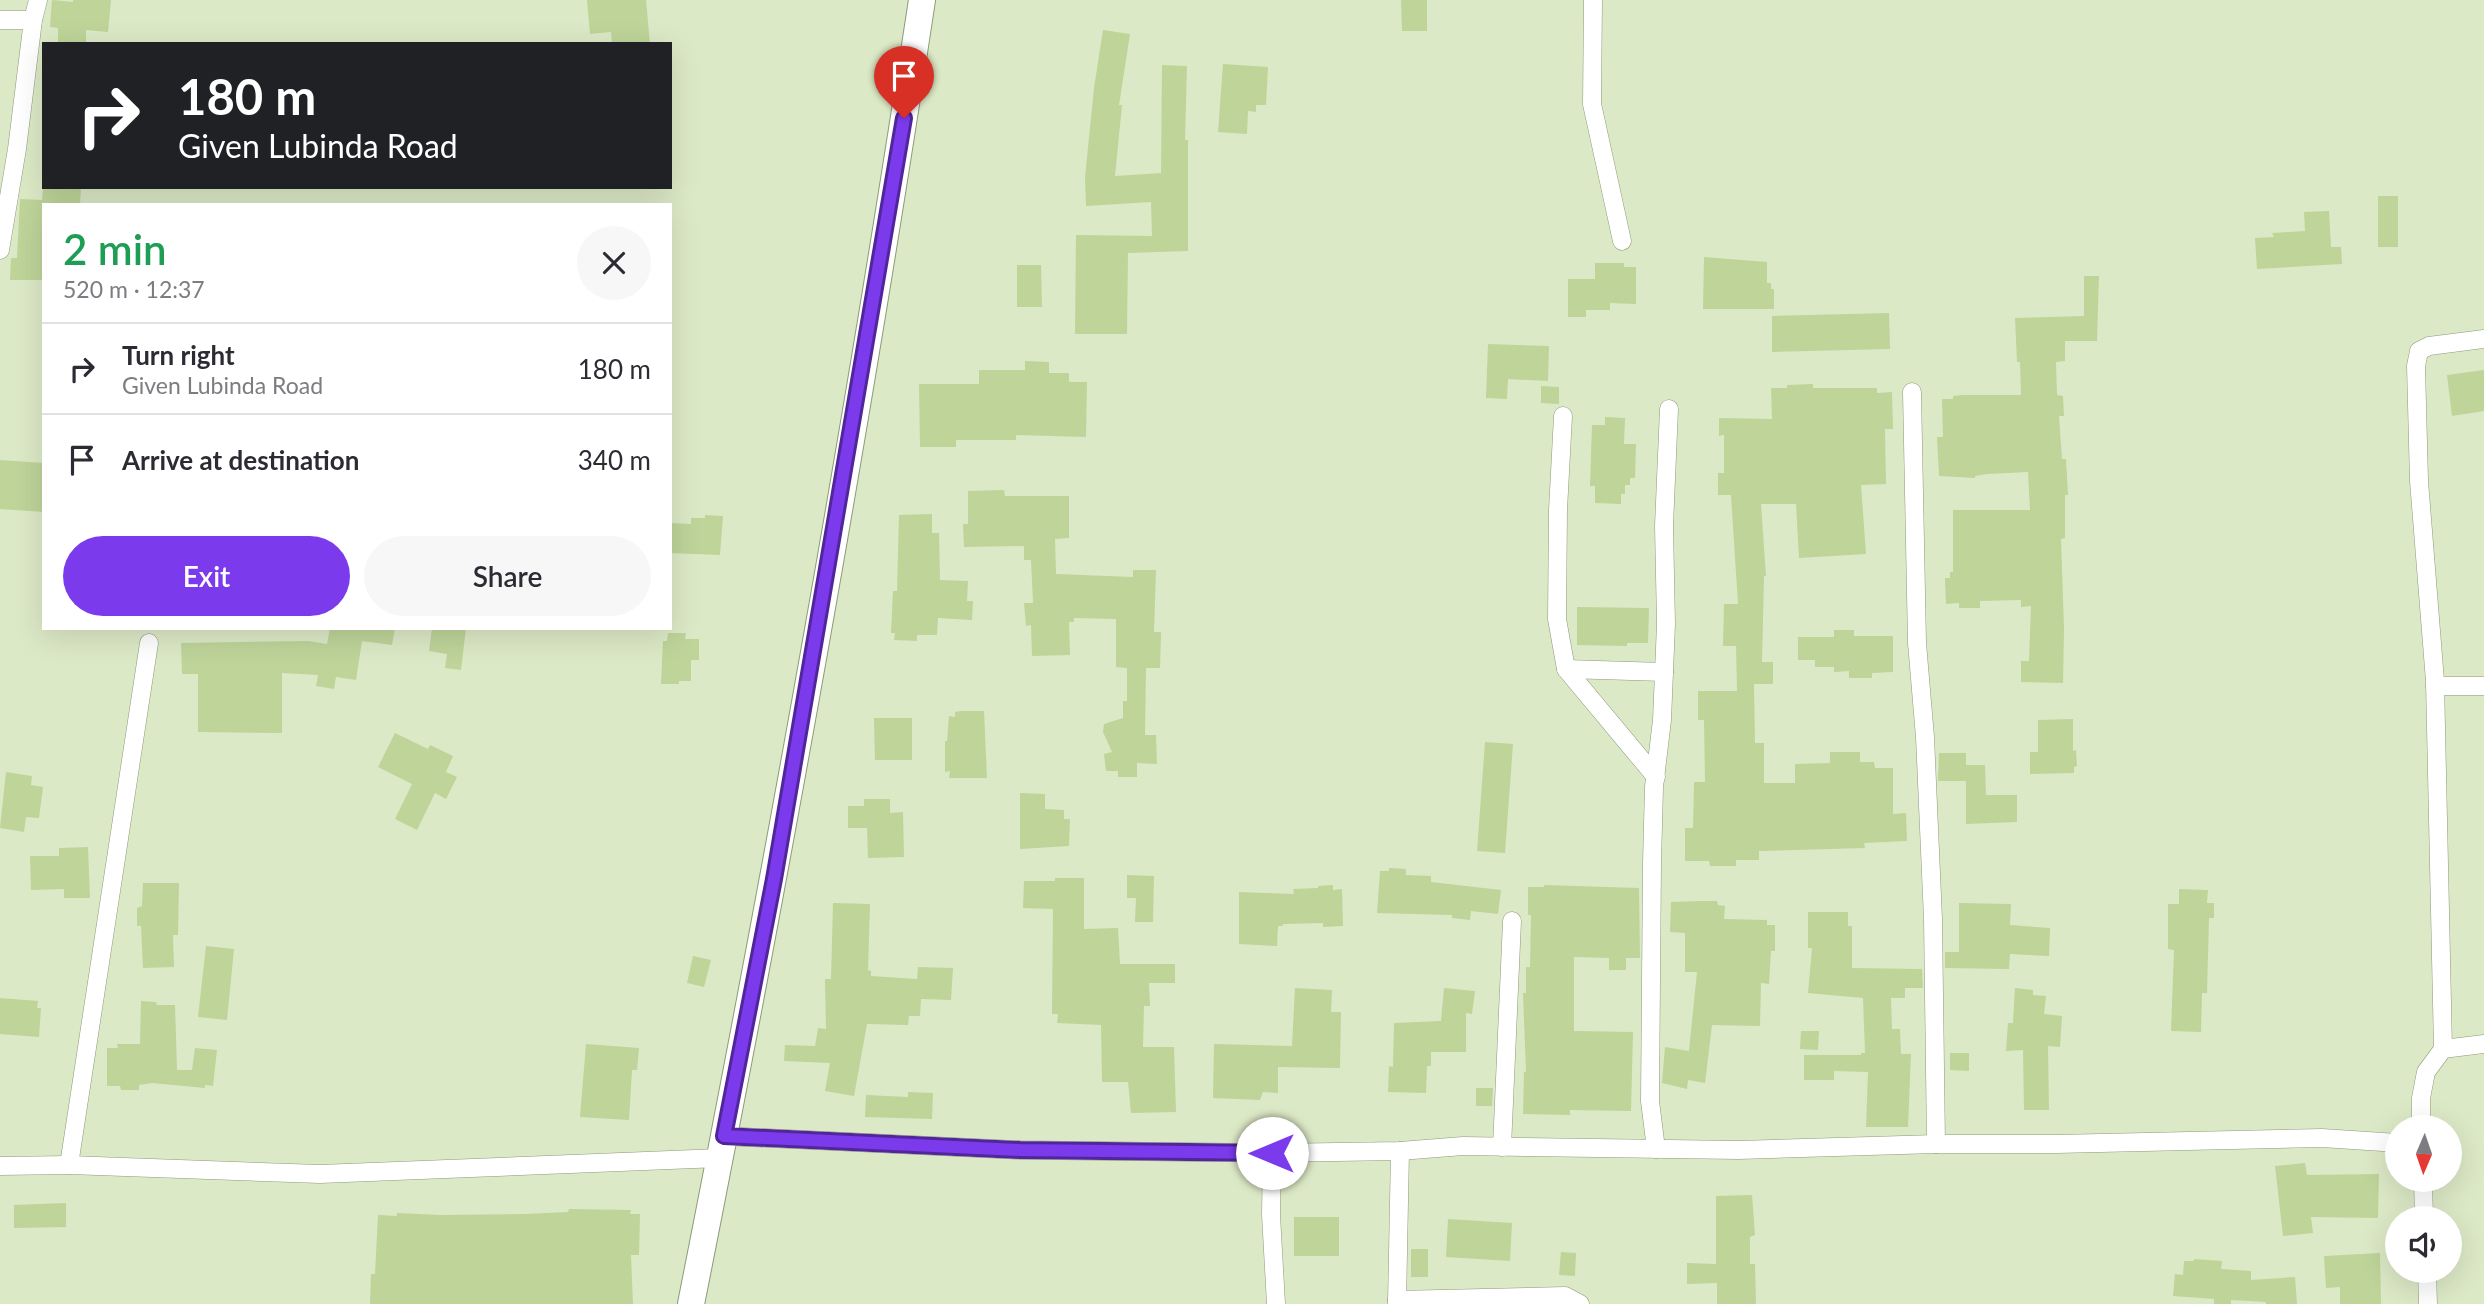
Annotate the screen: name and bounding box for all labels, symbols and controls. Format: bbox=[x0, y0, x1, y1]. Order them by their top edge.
pin bbox=[874, 46, 934, 118]
icon: arrive bbox=[885, 57, 923, 95]
text: 180 m bbox=[178, 67, 316, 125]
icon: right bbox=[63, 70, 154, 161]
text: Given Lubinda Road bbox=[178, 126, 458, 165]
text: 2 min bbox=[63, 224, 167, 274]
button: close bbox=[577, 226, 651, 300]
text: 520 m · 12:37 bbox=[63, 275, 205, 303]
text: Turn right bbox=[122, 339, 235, 371]
icon: right bbox=[63, 350, 101, 388]
text: 180 m bbox=[578, 353, 651, 385]
text: Given Lubinda Road bbox=[122, 371, 323, 399]
icon: arrive bbox=[63, 441, 101, 479]
text: Arrive at destination bbox=[122, 444, 359, 476]
text: 340 m bbox=[578, 444, 651, 476]
button: Exit bbox=[63, 536, 350, 616]
button: Share bbox=[364, 536, 651, 616]
north arrow bbox=[2385, 1115, 2462, 1192]
map controls bbox=[2385, 1115, 2462, 1283]
position arrow bbox=[1235, 1116, 1309, 1190]
button: sound bbox=[2385, 1206, 2462, 1283]

